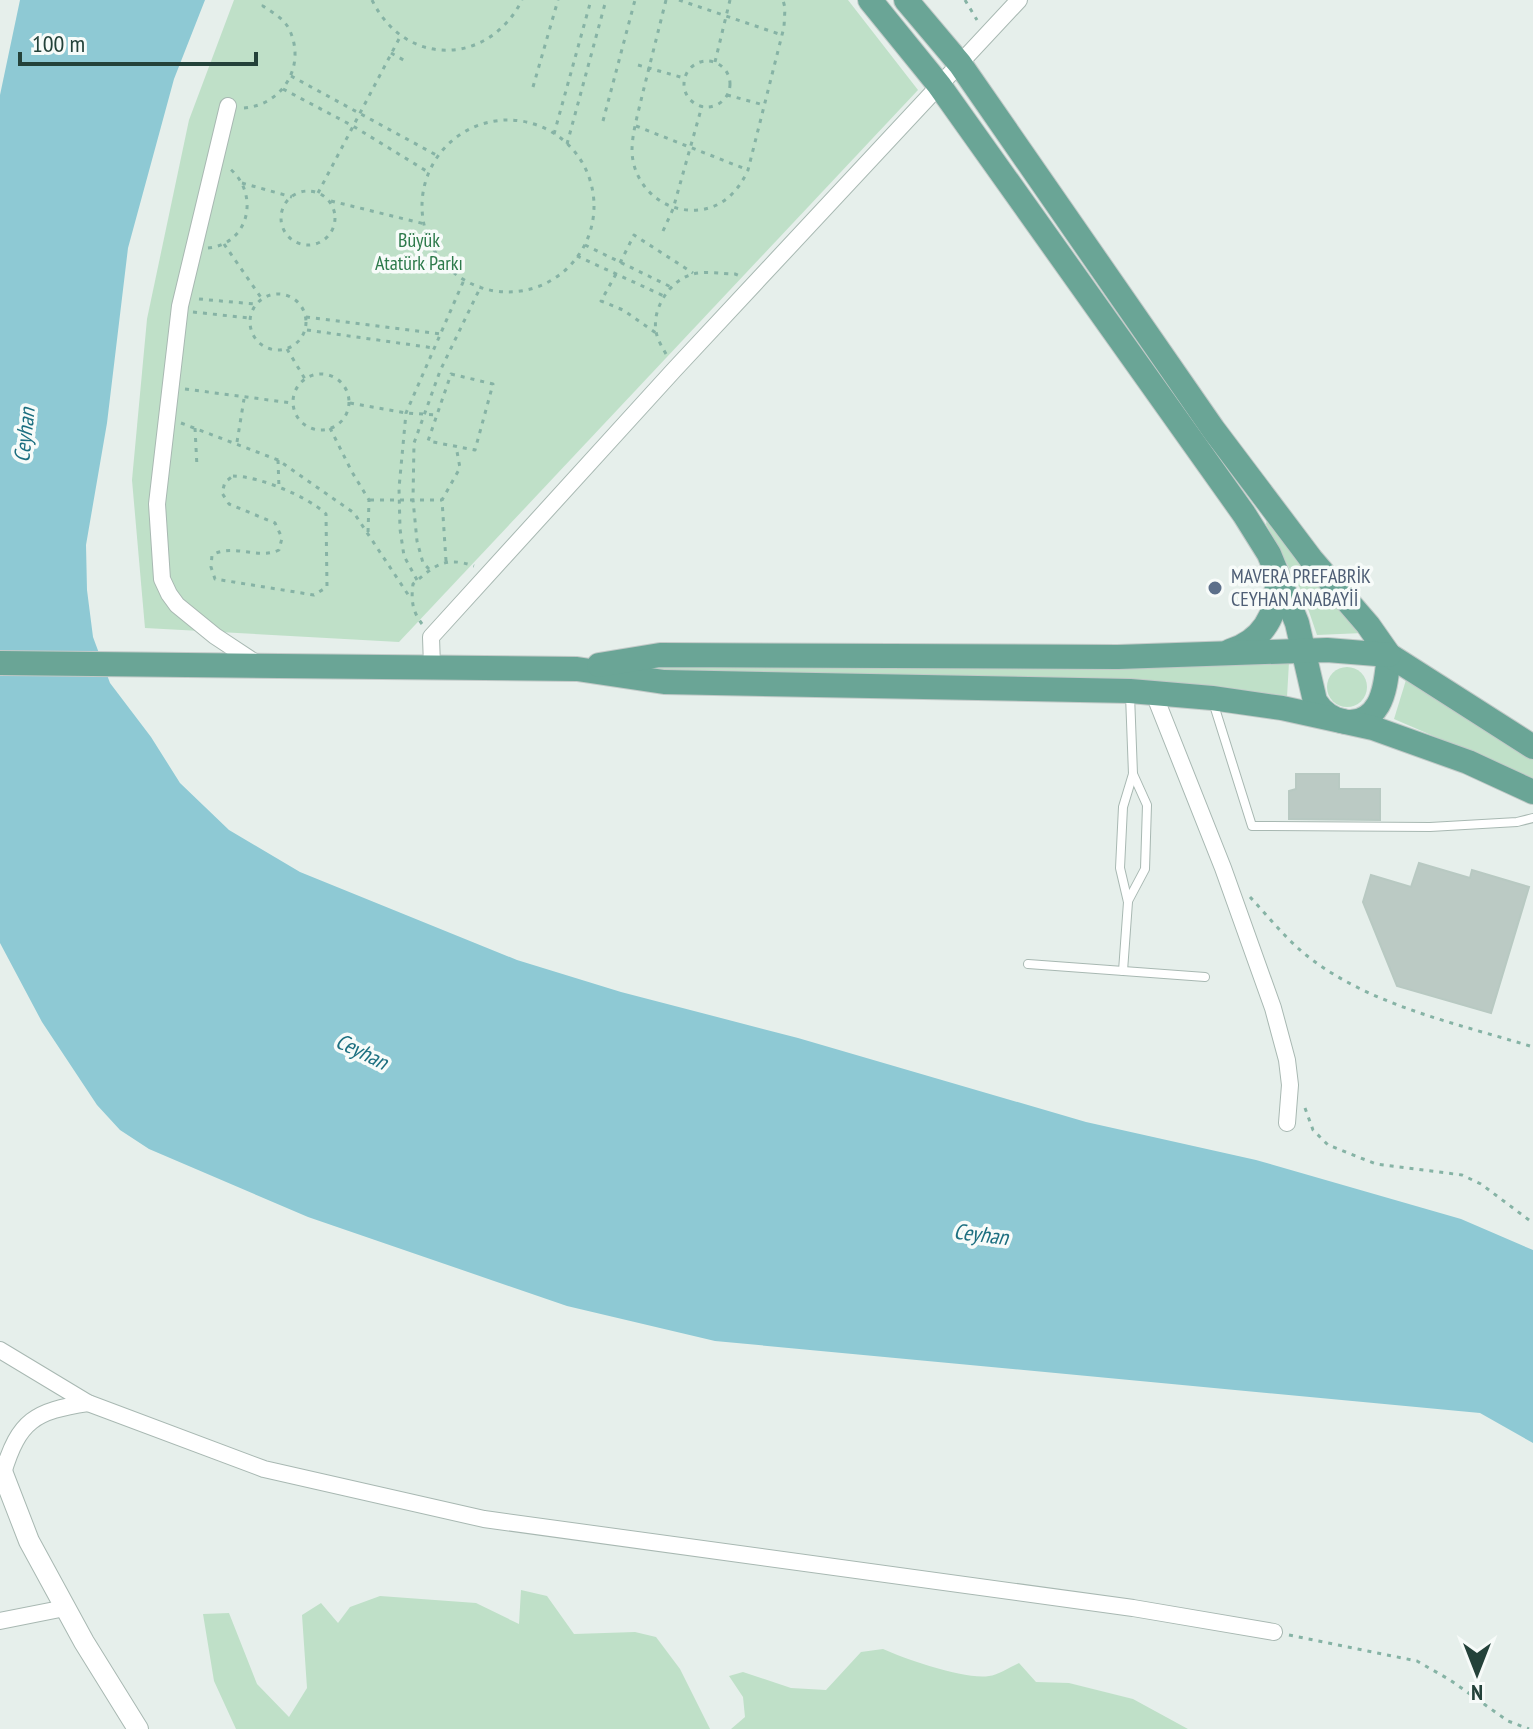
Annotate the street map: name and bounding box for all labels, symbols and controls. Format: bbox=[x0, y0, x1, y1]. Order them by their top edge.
scale bar bbox=[20, 16, 256, 66]
text: 100 m bbox=[32, 28, 85, 59]
park label: Büyük Atatürk Parkı bbox=[375, 227, 463, 276]
water label: Ceyhan bbox=[7, 405, 41, 464]
place label: MAVERA PREFABRİK CEYHAN ANABAYİİ bbox=[1231, 563, 1371, 612]
marker: MAVERA PREFABRİK CEYHAN ANABAYİİ bbox=[1206, 579, 1224, 597]
water label: Ceyhan bbox=[331, 1026, 394, 1076]
water label: Ceyhan bbox=[952, 1217, 1011, 1251]
north arrow bbox=[1437, 1633, 1517, 1713]
text: N bbox=[1471, 1679, 1483, 1707]

